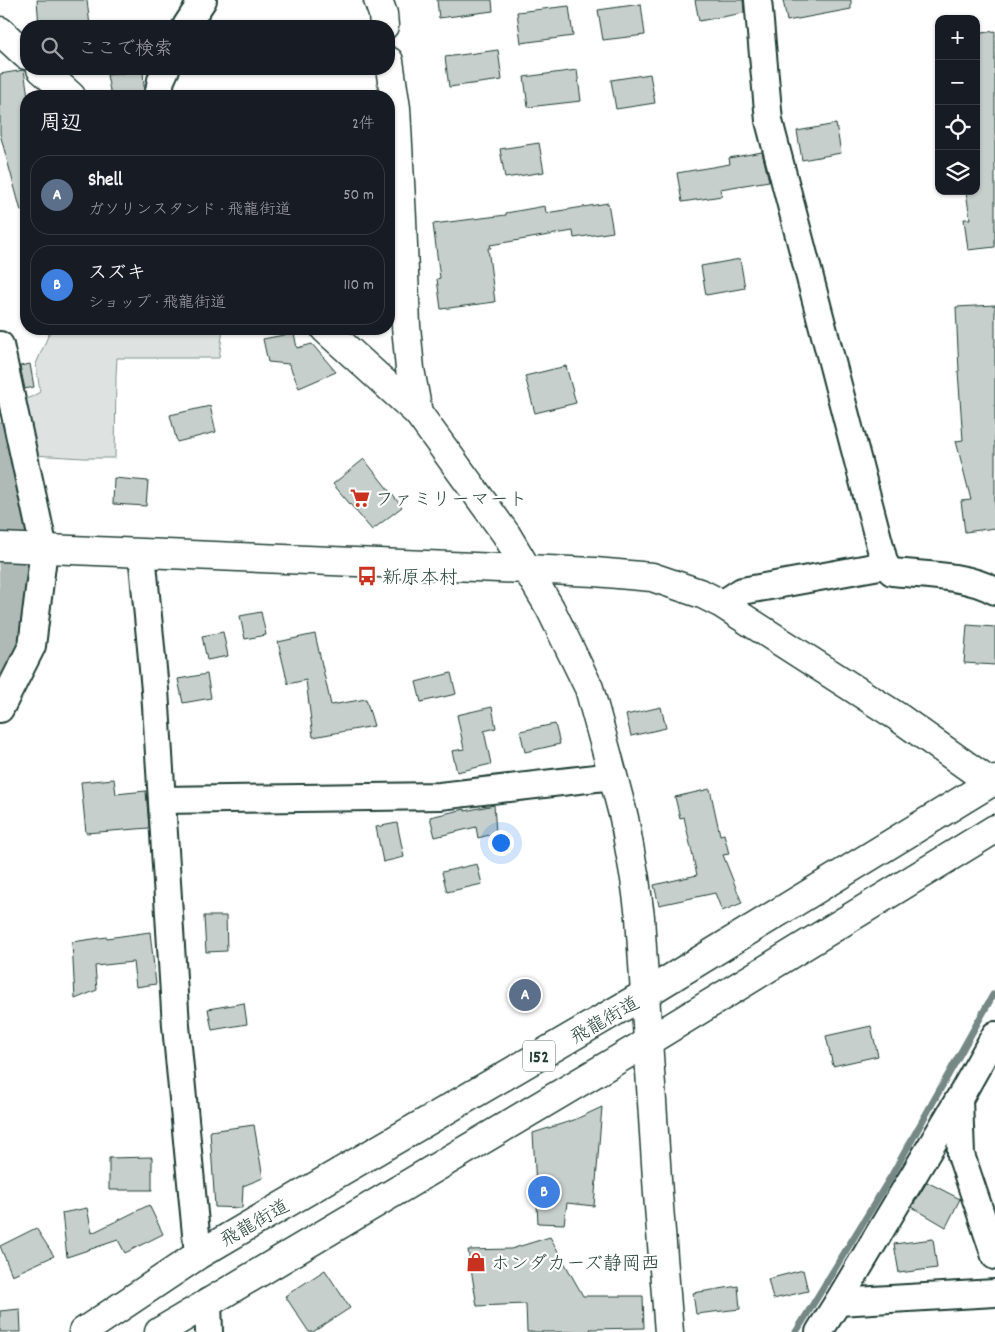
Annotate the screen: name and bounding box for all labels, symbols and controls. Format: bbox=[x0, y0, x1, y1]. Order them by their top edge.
map controls bbox=[935, 15, 980, 195]
button: + bbox=[935, 15, 980, 60]
search box bbox=[20, 20, 395, 75]
icon: search bbox=[38, 34, 66, 62]
text: ここで検索 bbox=[78, 37, 173, 64]
button: − bbox=[935, 60, 980, 105]
button: locate bbox=[935, 105, 980, 150]
text: 周辺 bbox=[40, 110, 82, 140]
text: 2件 bbox=[352, 113, 375, 136]
button: layers bbox=[935, 150, 980, 195]
text: Shell bbox=[88, 168, 123, 195]
text: A bbox=[53, 184, 61, 207]
text: 50 m bbox=[343, 184, 374, 207]
text: ガソリンスタンド · 飛龍街道 bbox=[88, 199, 291, 222]
text: スズキ bbox=[88, 261, 146, 288]
text: B bbox=[53, 274, 61, 297]
text: 110 m bbox=[344, 274, 374, 297]
text: ショップ · 飛龍街道 bbox=[88, 292, 226, 315]
supermarket icon: ファミリーマート bbox=[349, 487, 371, 509]
place label: ファミリーマート bbox=[375, 488, 527, 515]
bus stop icon: 新原本村 bbox=[356, 565, 378, 587]
place label: 新原本村 bbox=[382, 566, 458, 593]
your location bbox=[488, 830, 514, 856]
pin: A bbox=[509, 976, 541, 1014]
street label: 飛龍街道 bbox=[566, 991, 645, 1053]
road number: 152 bbox=[523, 1040, 555, 1072]
pin: B bbox=[528, 1173, 560, 1211]
street label: 飛龍街道 bbox=[216, 1194, 295, 1256]
shop icon: ホンダカーズ静岡西 bbox=[465, 1251, 487, 1273]
place label: ホンダカーズ静岡西 bbox=[491, 1252, 660, 1279]

